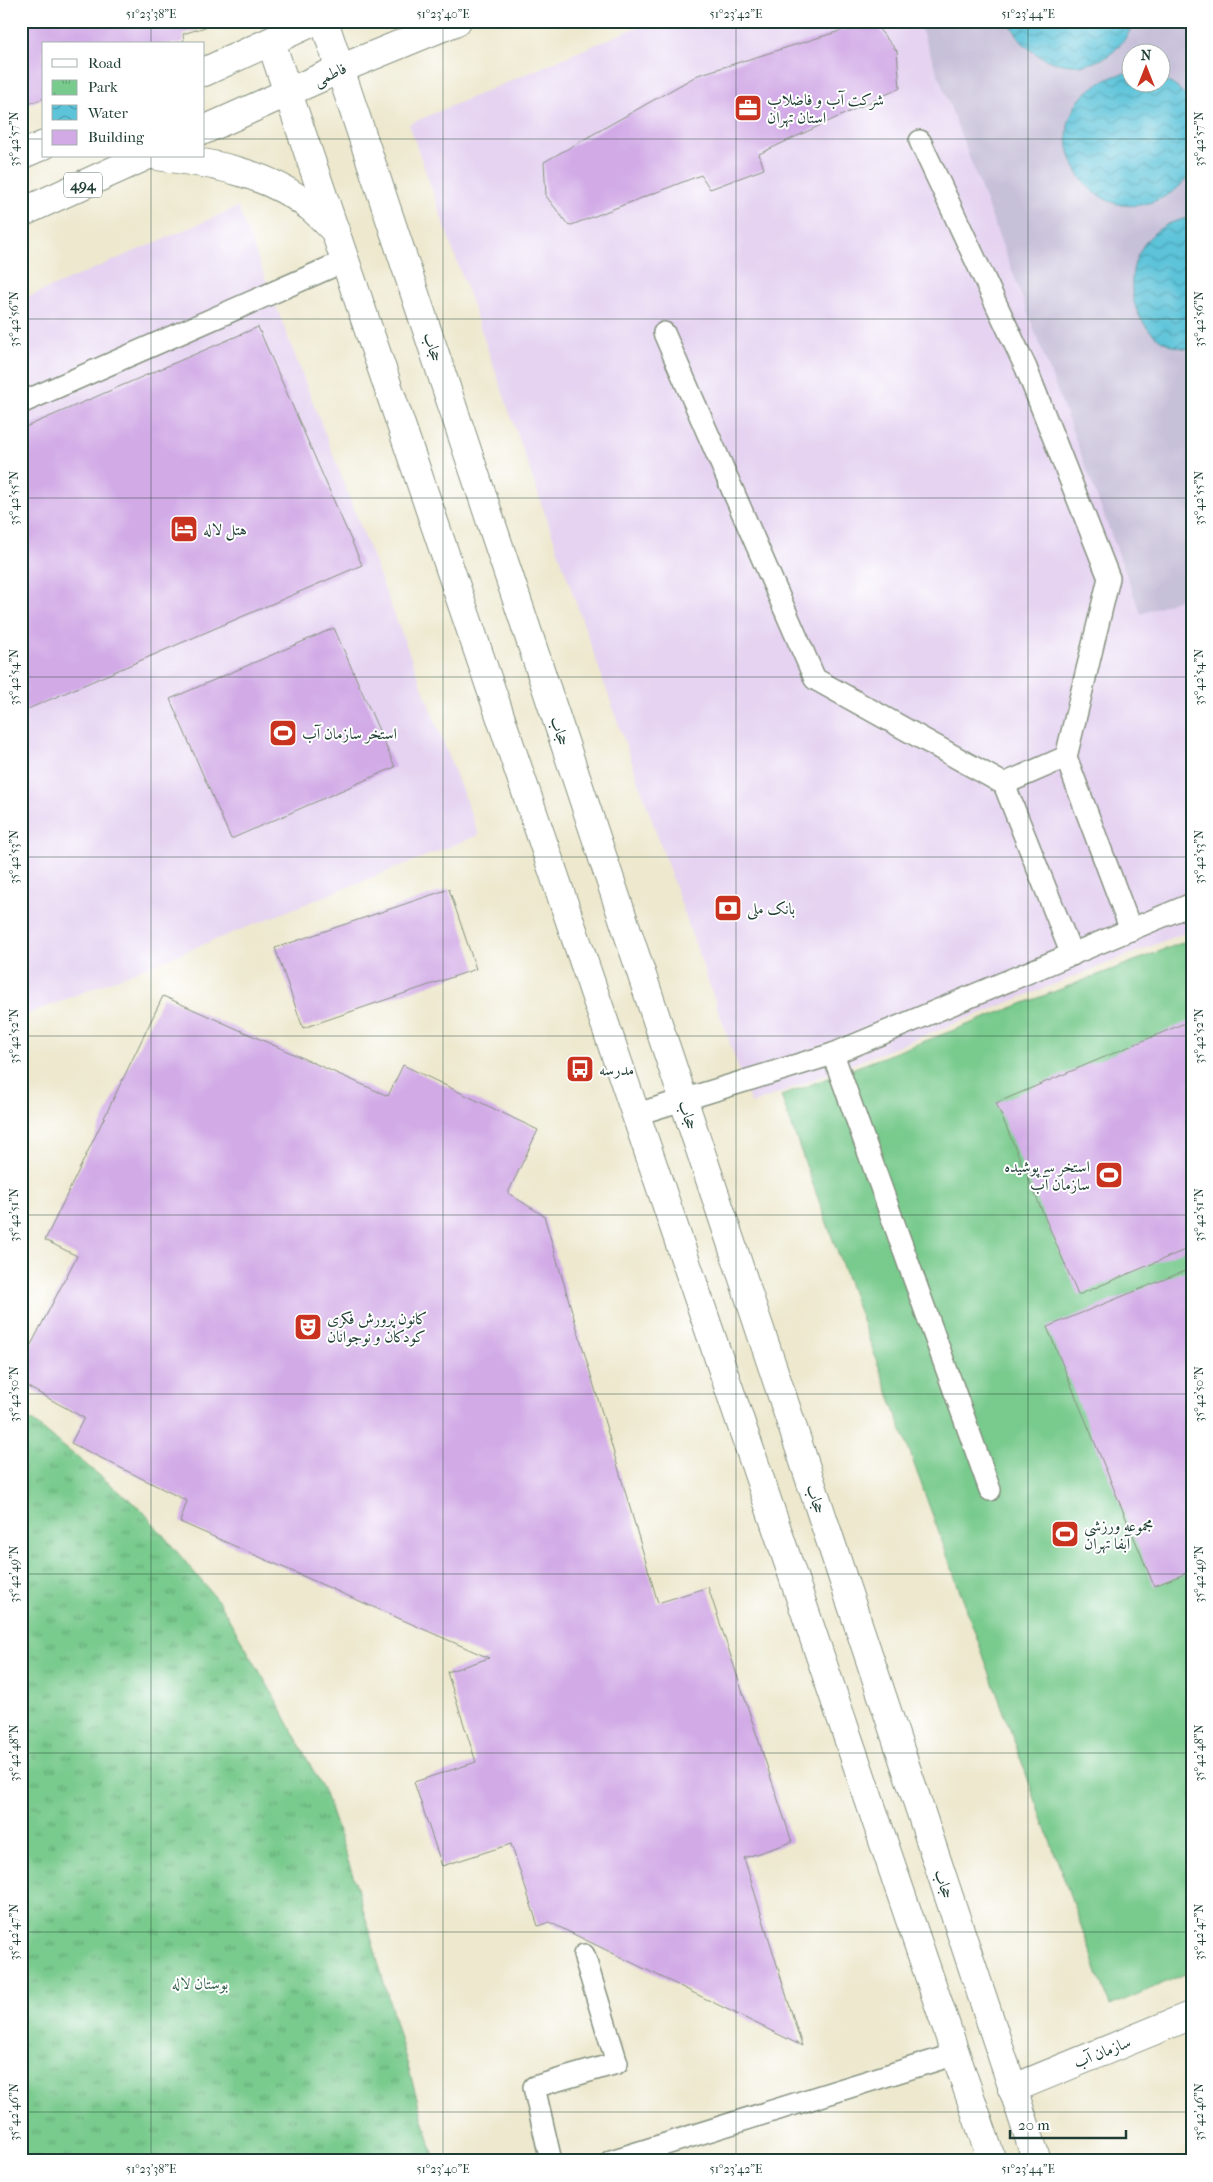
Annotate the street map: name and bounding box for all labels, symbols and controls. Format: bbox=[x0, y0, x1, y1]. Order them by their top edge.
text: 51°23'38"E bbox=[126, 7, 176, 21]
text: 51°23'40"E bbox=[416, 7, 470, 21]
text: 51°23'42"E bbox=[710, 7, 762, 21]
text: 51°23'44"E bbox=[1001, 7, 1055, 21]
legend bbox=[42, 42, 205, 158]
north arrow bbox=[1120, 42, 1170, 92]
text: N bbox=[1141, 47, 1152, 64]
text: Road bbox=[88, 54, 122, 72]
street label: فاطمی bbox=[310, 58, 350, 91]
text: Park bbox=[88, 78, 118, 96]
place label: شرکت آب و فاضلاب استان تهران bbox=[767, 90, 884, 128]
office icon: شرکت آب و فاضلاب استان تهران bbox=[733, 93, 763, 123]
text: Water bbox=[87, 104, 128, 122]
text: 35°42'57"N bbox=[7, 111, 21, 167]
text: 35°42'57"N bbox=[1192, 111, 1206, 167]
text: Building bbox=[88, 128, 145, 146]
road number: 494 bbox=[64, 172, 102, 198]
text: 35°42'56"N bbox=[7, 291, 21, 347]
text: 35°42'56"N bbox=[1192, 291, 1206, 347]
street label: حجاب bbox=[418, 330, 447, 364]
text: 35°42'55"N bbox=[7, 471, 21, 525]
text: 35°42'55"N bbox=[1192, 471, 1206, 525]
hotel icon: هتل لاله bbox=[169, 514, 199, 544]
place label: هتل لاله bbox=[203, 520, 247, 541]
text: 35°42'54"N bbox=[7, 649, 21, 705]
text: 35°42'54"N bbox=[1192, 649, 1206, 705]
street label: حجاب bbox=[545, 714, 574, 748]
sports icon: استخر سازمان آب bbox=[268, 718, 298, 748]
place label: استخر سازمان آب bbox=[302, 724, 397, 744]
text: 35°42'53"N bbox=[7, 830, 21, 884]
text: 35°42'53"N bbox=[1192, 830, 1206, 884]
bank icon: بانک ملی bbox=[713, 893, 743, 923]
place label: بانک ملی bbox=[747, 899, 795, 920]
text: 35°42'52"N bbox=[7, 1008, 21, 1064]
text: 35°42'52"N bbox=[1192, 1008, 1206, 1064]
bus stop icon: مدرسه bbox=[565, 1054, 595, 1084]
place label: مدرسه bbox=[599, 1060, 634, 1079]
street label: حجاب bbox=[673, 1098, 702, 1132]
place label: استخر سرپوشیده سازمان آب bbox=[1004, 1157, 1090, 1195]
sports icon: استخر سرپوشیده سازمان آب bbox=[1094, 1160, 1124, 1190]
text: 35°42'51"N bbox=[7, 1188, 21, 1242]
text: 35°42'51"N bbox=[1192, 1188, 1206, 1242]
place label: کانون پرورش فکری کودکان و نوجوانان bbox=[327, 1309, 428, 1347]
theatre icon: کانون پرورش فکری کودکان و نوجوانان bbox=[293, 1312, 323, 1342]
text: 35°42'50"N bbox=[7, 1366, 21, 1422]
text: 35°42'50"N bbox=[1192, 1366, 1206, 1422]
street label: حجاب bbox=[801, 1482, 830, 1516]
place label: مجموعه ورزشی آبفا تهران bbox=[1084, 1516, 1153, 1554]
sports icon: مجموعه ورزشی آبفا تهران bbox=[1050, 1519, 1080, 1549]
text: 35°42'49"N bbox=[7, 1545, 21, 1603]
text: 35°42'49"N bbox=[1192, 1545, 1206, 1603]
text: 35°42'48"N bbox=[7, 1724, 21, 1782]
text: 35°42'48"N bbox=[1192, 1724, 1206, 1782]
street label: حجاب bbox=[929, 1867, 958, 1901]
text: 35°42'47"N bbox=[7, 1904, 21, 1960]
text: 35°42'47"N bbox=[1192, 1904, 1206, 1960]
park label: بوستان لاله bbox=[172, 1974, 228, 1994]
street label: سازمان آب bbox=[1071, 2032, 1134, 2073]
text: 35°42'46"N bbox=[7, 2083, 21, 2141]
text: 35°42'46"N bbox=[1192, 2083, 1206, 2141]
scale bar bbox=[1010, 2107, 1127, 2139]
text: 20 m bbox=[1018, 2116, 1050, 2134]
text: 51°23'38"E bbox=[126, 2162, 176, 2176]
text: 51°23'40"E bbox=[416, 2162, 470, 2176]
text: 51°23'42"E bbox=[710, 2162, 762, 2176]
text: 51°23'44"E bbox=[1001, 2162, 1055, 2176]

